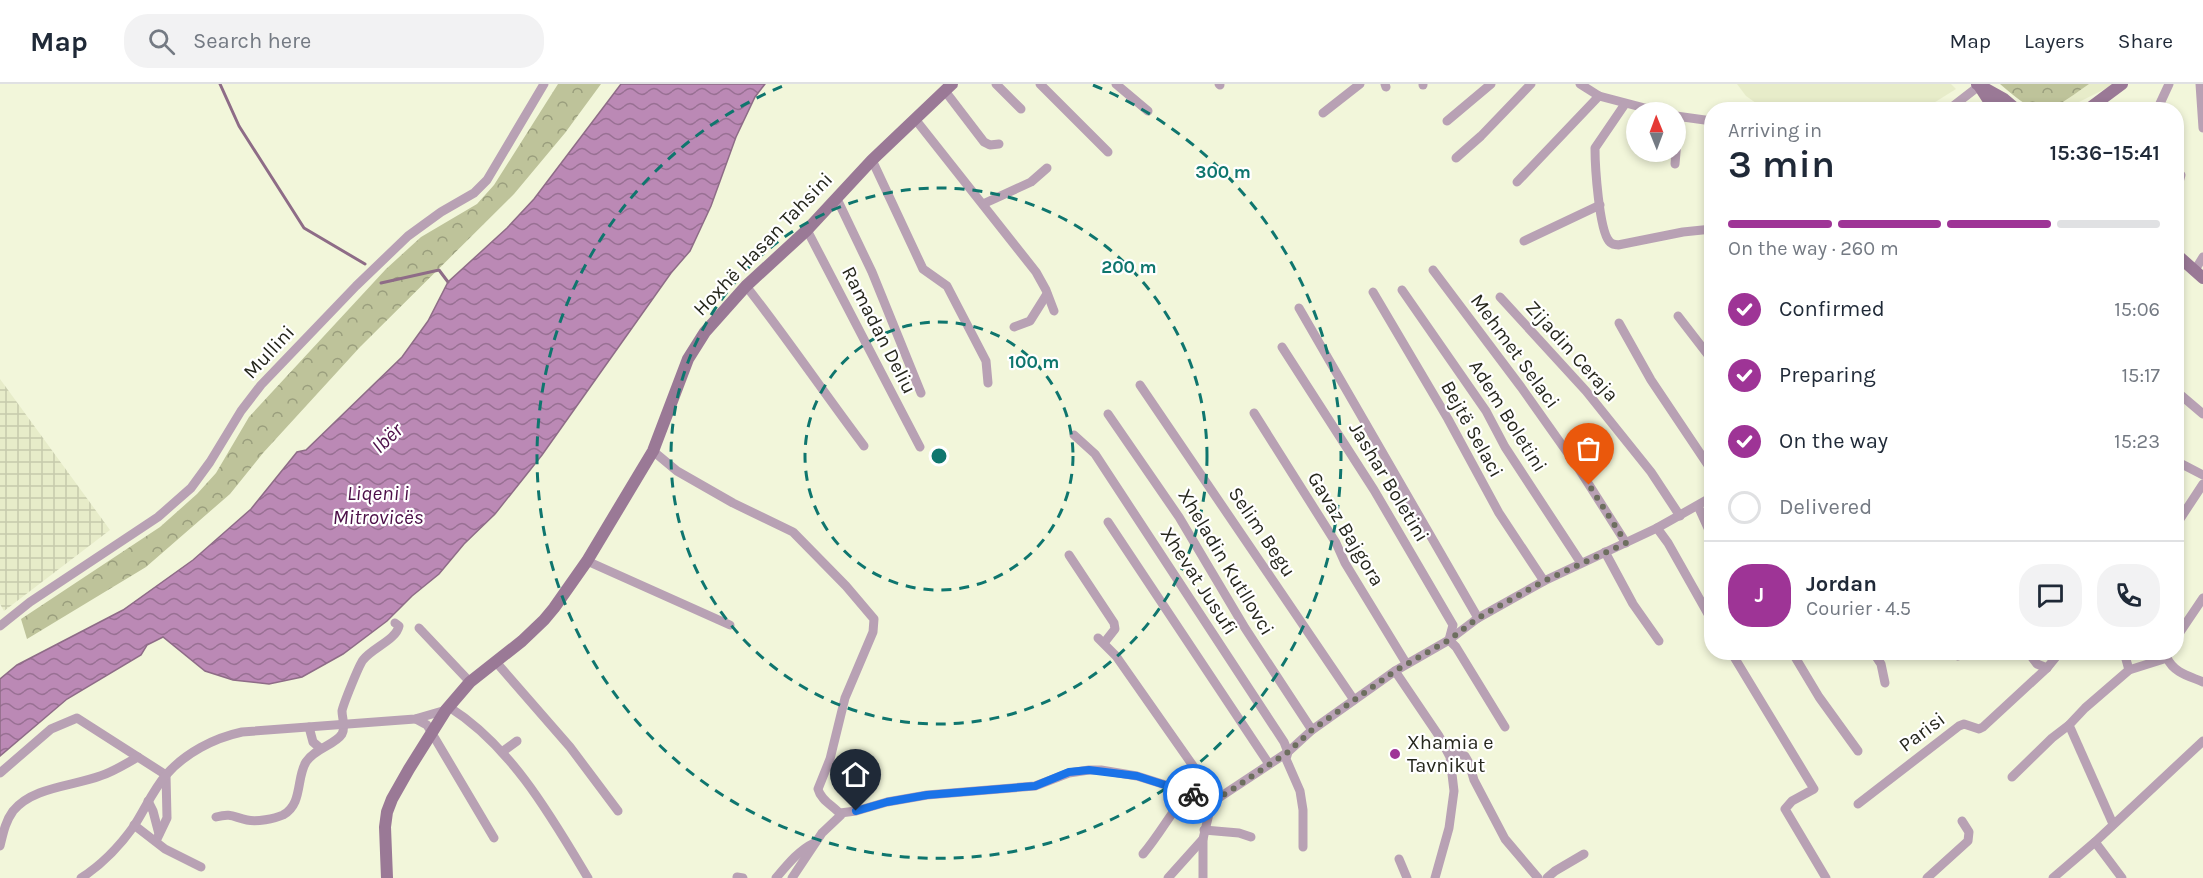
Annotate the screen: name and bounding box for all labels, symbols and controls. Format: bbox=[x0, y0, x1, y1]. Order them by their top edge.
search box bbox=[124, 14, 544, 68]
text: Map bbox=[30, 25, 88, 58]
icon: search bbox=[145, 25, 178, 58]
text: Search here bbox=[193, 28, 311, 54]
text: Map bbox=[1949, 29, 1991, 53]
text: Layers bbox=[2024, 29, 2085, 53]
text: Share bbox=[2118, 29, 2173, 53]
north arrow bbox=[1626, 102, 1686, 162]
map controls bbox=[1626, 102, 1686, 162]
text: Arriving in bbox=[1728, 119, 1822, 142]
text: 15:36–15:41 bbox=[2049, 140, 2160, 166]
text: 3 min bbox=[1728, 141, 1835, 187]
text: 300 m bbox=[1195, 161, 1251, 183]
street label: Hoxhë Hasan Tahsini bbox=[689, 168, 837, 320]
text: On the way · 260 m bbox=[1728, 237, 1899, 260]
text: 200 m bbox=[1101, 256, 1157, 278]
street label: Ramadan Deliu bbox=[837, 262, 921, 398]
street label: Mehmet Selaci bbox=[1466, 289, 1564, 413]
icon: check bbox=[1728, 293, 1761, 326]
street label: Zijadin Ceraja bbox=[1521, 296, 1623, 406]
text: Confirmed bbox=[1779, 296, 1885, 322]
text: 15:06 bbox=[2114, 298, 2160, 321]
street label: Mullini bbox=[239, 321, 299, 383]
text: 100 m bbox=[1009, 351, 1059, 373]
street label: Adem Boletini bbox=[1464, 356, 1552, 476]
icon: check bbox=[1728, 359, 1761, 392]
text: Preparing bbox=[1779, 362, 1876, 388]
text: 15:17 bbox=[2121, 364, 2160, 387]
street label: Bejtë Selaci bbox=[1436, 377, 1508, 481]
water label: Ibër bbox=[367, 417, 408, 458]
street label: Jashar Boletini bbox=[1344, 418, 1434, 546]
pin bbox=[1563, 423, 1614, 485]
icon: check bbox=[1728, 425, 1761, 458]
text: On the way bbox=[1779, 428, 1888, 454]
text: 15:23 bbox=[2114, 430, 2160, 453]
icon: bag bbox=[1572, 432, 1605, 465]
centre of rings bbox=[929, 446, 949, 466]
street label: Gavaz Bajgora bbox=[1303, 468, 1389, 590]
water label: Liqeni i Mitrovicës bbox=[333, 481, 423, 529]
street label: Selim Begu bbox=[1224, 483, 1300, 581]
street label: Xheladin Kutllovci bbox=[1173, 485, 1279, 639]
text: Delivered bbox=[1779, 494, 1872, 520]
street label: Xhevat Jusufi bbox=[1156, 523, 1242, 639]
button: chat bbox=[2019, 564, 2082, 627]
button: phone bbox=[2097, 564, 2160, 627]
text: Jordan bbox=[1806, 571, 1877, 597]
text: J bbox=[1755, 582, 1764, 608]
text: Courier · 4.5 bbox=[1806, 597, 1911, 620]
street label: Parisi bbox=[1894, 707, 1950, 757]
place label: Xhamia e Tavnikut bbox=[1407, 731, 1494, 777]
marker: Xhamia e Tavnikut bbox=[1388, 747, 1402, 761]
pin bbox=[830, 749, 881, 811]
icon: home bbox=[839, 758, 872, 791]
courier bbox=[1163, 764, 1223, 824]
icon: bike bbox=[1177, 778, 1210, 811]

